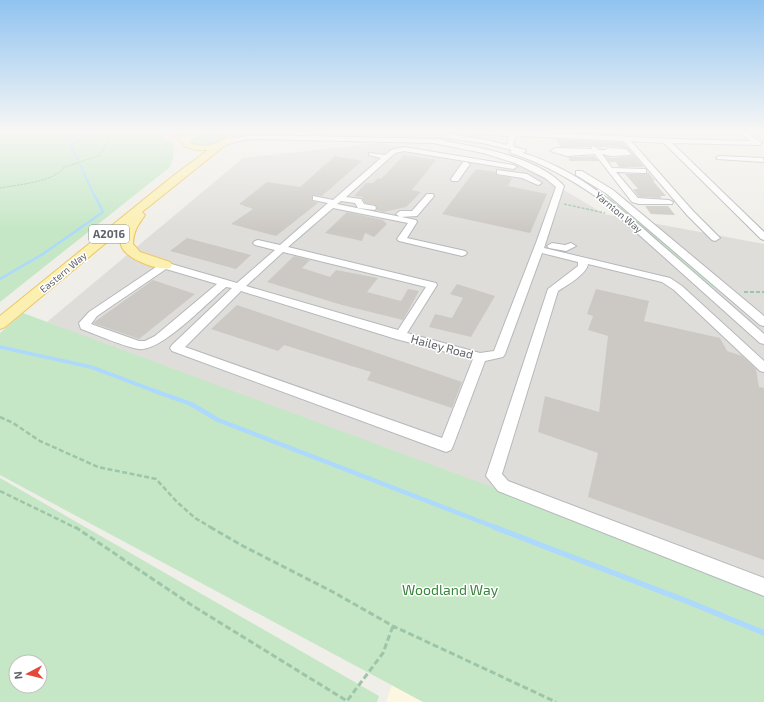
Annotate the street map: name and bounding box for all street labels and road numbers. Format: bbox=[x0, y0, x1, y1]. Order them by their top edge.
street label: Yarnton Way bbox=[593, 189, 646, 236]
road number: A2016 bbox=[89, 225, 129, 243]
street label: Eastern Way bbox=[37, 248, 89, 295]
street label: Hailey Road bbox=[410, 331, 475, 361]

